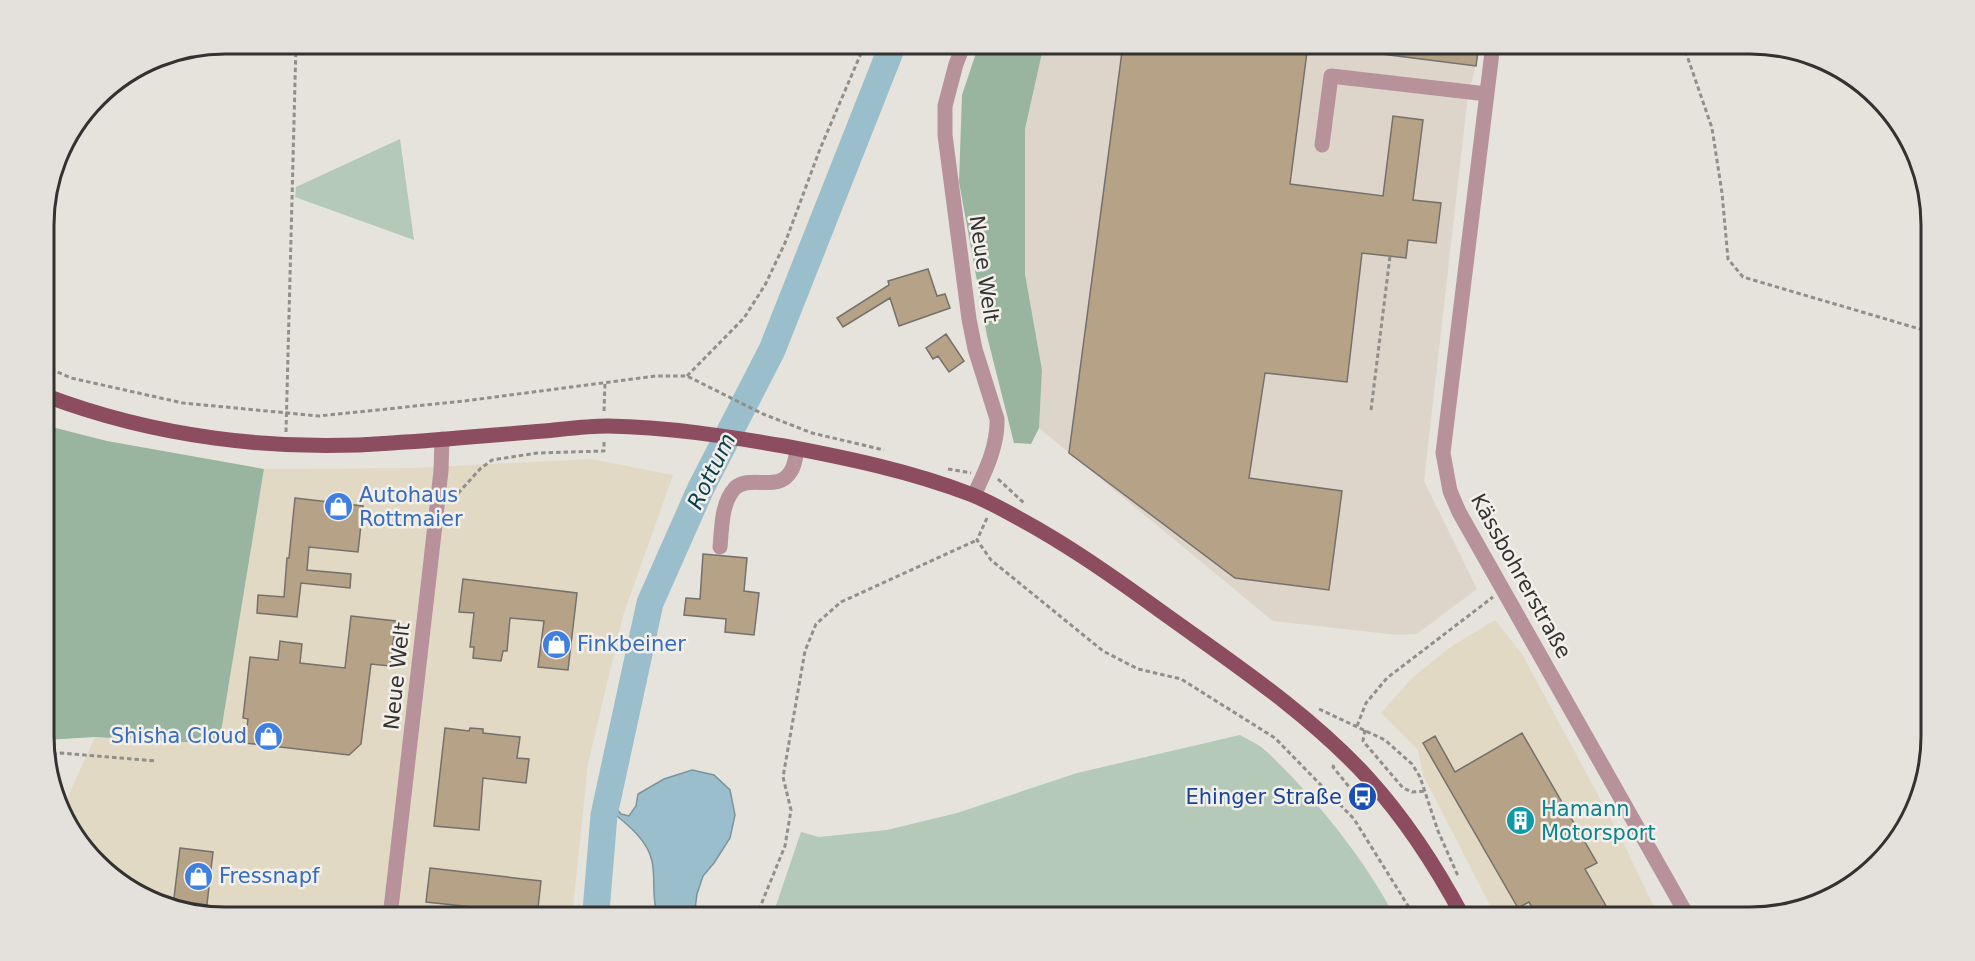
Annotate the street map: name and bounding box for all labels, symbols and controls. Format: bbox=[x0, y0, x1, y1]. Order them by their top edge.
street label: Neue Welt bbox=[965, 214, 1003, 324]
water label: Rottum bbox=[682, 429, 741, 513]
place label: Autohaus Rottmaier bbox=[359, 483, 463, 531]
street label: Kässbohrerstraße bbox=[1466, 490, 1576, 662]
shop icon: Autohaus Rottmaier bbox=[322, 491, 354, 523]
street label: Neue Welt bbox=[379, 621, 415, 731]
shop icon: Finkbeiner bbox=[540, 628, 572, 660]
place label: Finkbeiner bbox=[577, 632, 686, 656]
shop icon: Shisha Cloud bbox=[252, 720, 284, 752]
place label: Shisha Cloud bbox=[111, 724, 247, 748]
bus stop icon: Ehinger Straße bbox=[1347, 781, 1379, 813]
place label: Ehinger Straße bbox=[1186, 785, 1342, 809]
place label: Hamann Motorsport bbox=[1541, 797, 1656, 845]
building icon: Hamann Motorsport bbox=[1504, 805, 1536, 837]
shop icon: Fressnapf bbox=[182, 860, 214, 892]
place label: Fressnapf bbox=[219, 864, 320, 888]

